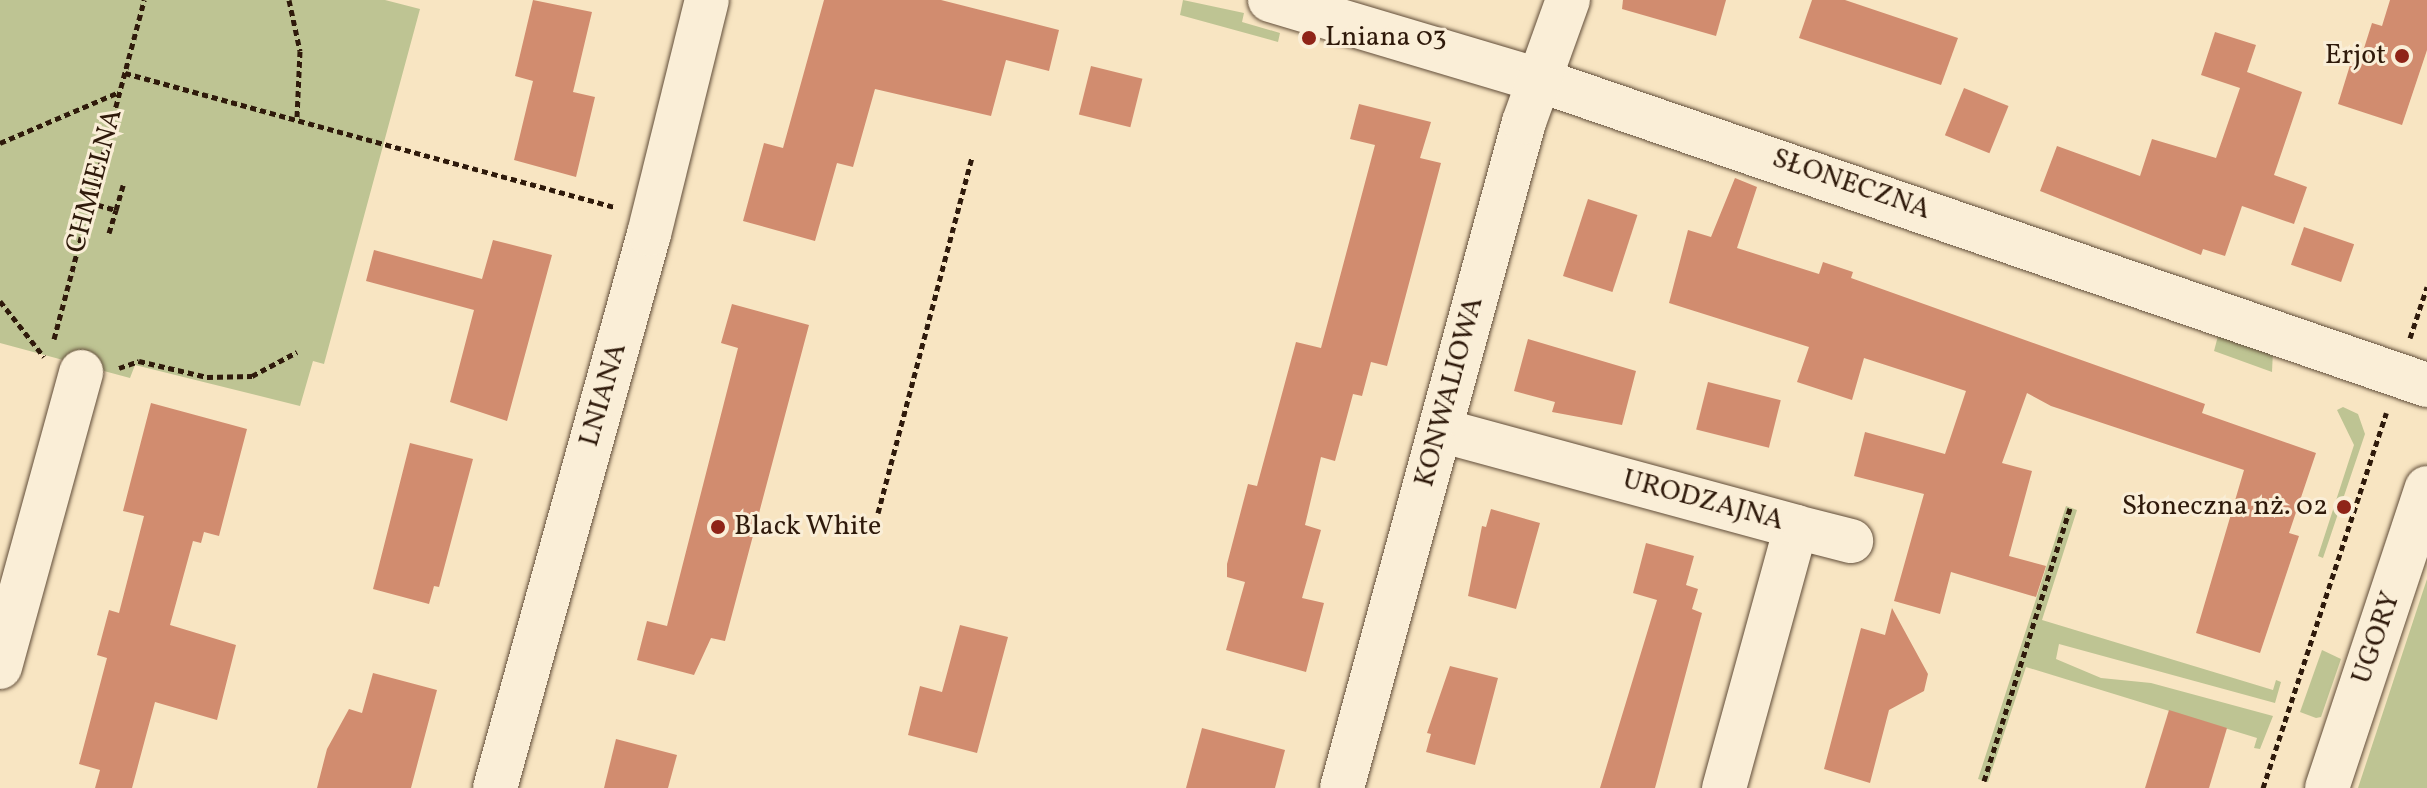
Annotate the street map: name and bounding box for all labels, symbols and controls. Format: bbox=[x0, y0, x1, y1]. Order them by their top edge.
place label: Lniana 03 bbox=[1325, 21, 1446, 55]
marker: Lniana 03 bbox=[1300, 29, 1318, 47]
place label: Erjot bbox=[2325, 39, 2386, 73]
marker: Erjot bbox=[2393, 47, 2411, 65]
street label: CHMIELNA bbox=[60, 105, 130, 257]
street label: SŁONECZNA bbox=[1767, 142, 1935, 228]
street label: KONWALIOWA bbox=[1409, 293, 1491, 491]
street label: LNIANA bbox=[573, 339, 635, 451]
street label: URODZAJNA bbox=[1619, 463, 1787, 539]
place label: Słoneczna nż. 02 bbox=[2122, 490, 2328, 524]
marker: Słoneczna nż. 02 bbox=[2335, 498, 2353, 516]
place label: Black White bbox=[734, 510, 882, 544]
marker: Black White bbox=[709, 518, 727, 536]
street label: UGORY bbox=[2346, 588, 2408, 688]

